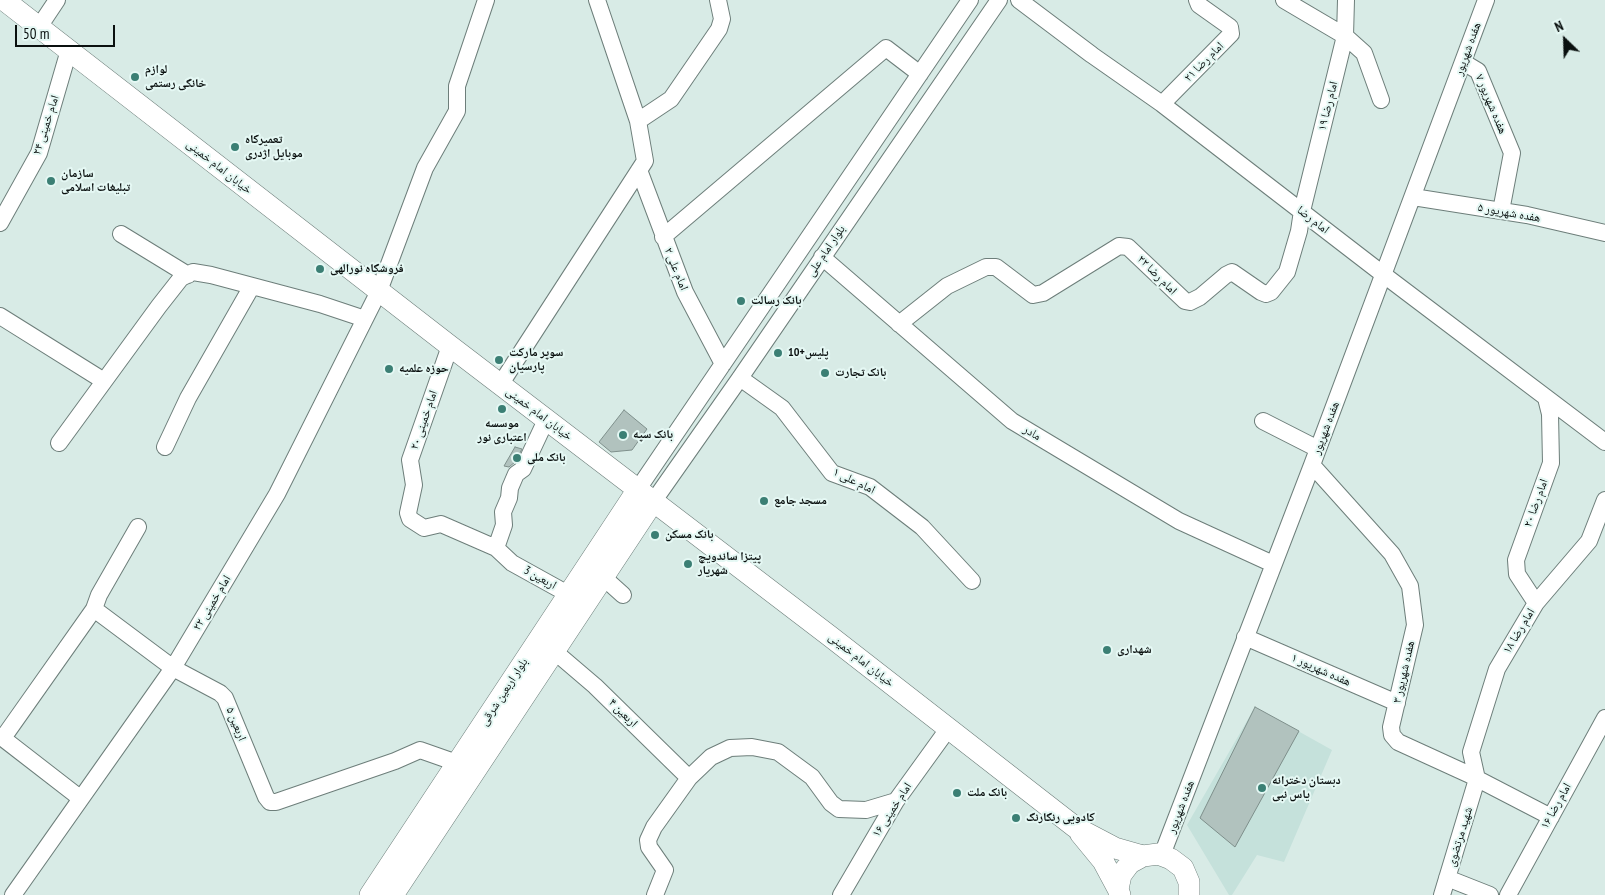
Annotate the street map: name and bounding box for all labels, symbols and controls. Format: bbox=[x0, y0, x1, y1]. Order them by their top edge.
scale bar bbox=[18, 15, 118, 47]
north arrow bbox=[1540, 15, 1590, 65]
text: N bbox=[1552, 17, 1566, 36]
street label: هفده شهریور bbox=[1452, 20, 1484, 78]
text: 50 m bbox=[23, 24, 49, 43]
street label: امام رضا ۲۱ bbox=[1181, 39, 1227, 85]
place label: لوازم خانگی رستمی bbox=[145, 63, 206, 91]
marker: لوازم خانگی رستمی bbox=[129, 71, 141, 83]
street label: هفده شهریور ۷ bbox=[1472, 72, 1510, 136]
street label: امام رضا ۱۹ bbox=[1315, 80, 1341, 132]
street label: امام خمینی ۲۴ bbox=[30, 93, 62, 157]
place label: تعمیرگاه موبایل اژدری bbox=[245, 133, 303, 161]
street label: خیابان امام خمینی bbox=[183, 137, 255, 197]
marker: تعمیرگاه موبایل اژدری bbox=[229, 141, 241, 153]
place label: سازمان تبلیغات اسلامی bbox=[61, 167, 130, 195]
marker: سازمان تبلیغات اسلامی bbox=[45, 175, 57, 187]
street label: هفده شهریور ۵ bbox=[1476, 200, 1542, 226]
street label: امام رضا bbox=[1294, 203, 1332, 237]
street label: بلوار امام علی bbox=[804, 223, 848, 279]
street label: امام علی ۲ bbox=[661, 245, 691, 293]
street label: امام رضا ۲۲ bbox=[1134, 252, 1180, 298]
place label: فروشگاه نورالهی bbox=[330, 262, 404, 276]
marker: فروشگاه نورالهی bbox=[314, 263, 326, 275]
place label: بانک رسالت bbox=[751, 294, 802, 308]
marker: بانک رسالت bbox=[735, 295, 747, 307]
place label: سوپر مارکت پارسیان bbox=[509, 346, 563, 374]
place label: پلیس+10 bbox=[788, 346, 829, 360]
marker: پلیس+10 bbox=[772, 347, 784, 359]
marker: سوپر مارکت پارسیان bbox=[493, 354, 505, 366]
place label: حوزه علمیه bbox=[399, 362, 449, 376]
marker: حوزه علمیه bbox=[383, 363, 395, 375]
place label: بانک تجارت bbox=[835, 366, 886, 380]
marker: بانک تجارت bbox=[819, 367, 831, 379]
street label: خیابان امام خمینی bbox=[503, 384, 575, 444]
street label: امام خمینی ۲۰ bbox=[407, 388, 441, 452]
street label: هفده شهریور bbox=[1309, 399, 1343, 457]
marker: موسسه اعتباری نور bbox=[496, 403, 508, 415]
place label: موسسه اعتباری نور bbox=[477, 417, 527, 445]
street label: مادر bbox=[1021, 422, 1043, 444]
place label: بانک سپه bbox=[633, 428, 673, 442]
marker: بانک سپه bbox=[617, 429, 629, 441]
place label: بانک ملی bbox=[527, 451, 566, 465]
marker: بانک ملی bbox=[511, 452, 523, 464]
street label: امام علی ۱ bbox=[831, 465, 877, 497]
street label: امام رضا ۲۰ bbox=[1521, 477, 1551, 529]
place label: مسجد جامع bbox=[774, 494, 827, 508]
marker: مسجد جامع bbox=[758, 495, 770, 507]
place label: بانک مسکن bbox=[665, 528, 714, 542]
marker: بانک مسکن bbox=[649, 529, 661, 541]
place label: پیتزا ساندویچ شهریار bbox=[698, 550, 761, 578]
marker: پیتزا ساندویچ شهریار bbox=[682, 558, 694, 570]
street label: اربعین 3 bbox=[521, 563, 559, 593]
street label: امام خمینی ۲۲ bbox=[190, 573, 234, 633]
street label: امام رضا ۱۸ bbox=[1500, 606, 1538, 656]
street label: خیابان امام خمینی bbox=[825, 630, 897, 690]
street label: هفده شهریور ۳ bbox=[1390, 639, 1418, 705]
place label: شهداری bbox=[1117, 643, 1152, 657]
marker: شهداری bbox=[1101, 644, 1113, 656]
street label: هفده شهریور ۱ bbox=[1289, 651, 1353, 689]
street label: بلوار اربعین شرقی bbox=[477, 656, 531, 728]
street label: اربعین ۴ bbox=[606, 696, 640, 730]
street label: اربعین ۵ bbox=[223, 705, 249, 743]
place label: دبستان دخترانه یاس نبی bbox=[1272, 774, 1341, 802]
street label: هفده شهریور bbox=[1164, 778, 1198, 836]
street label: امام خمینی ۱۶ bbox=[869, 780, 915, 840]
street label: امام رضا ۱۶ bbox=[1538, 781, 1574, 831]
marker: دبستان دخترانه یاس نبی bbox=[1256, 782, 1268, 794]
place label: بانک ملت bbox=[967, 786, 1007, 800]
marker: بانک ملت bbox=[951, 787, 963, 799]
street label: شهید مرتضوی bbox=[1444, 805, 1476, 869]
place label: کادویی رنگارنگ bbox=[1026, 811, 1095, 825]
marker: کادویی رنگارنگ bbox=[1010, 812, 1022, 824]

